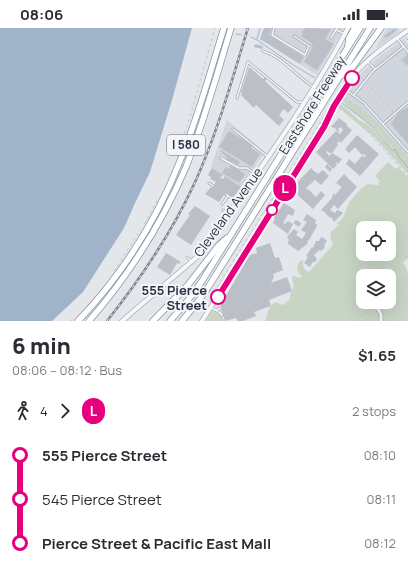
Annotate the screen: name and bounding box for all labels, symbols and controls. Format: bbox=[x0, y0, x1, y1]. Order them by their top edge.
text: 08:06 bbox=[20, 4, 63, 25]
street label: Eastshore Freeway bbox=[274, 52, 350, 158]
unlabelled marker bbox=[344, 70, 360, 86]
road number: I 580 bbox=[167, 135, 205, 155]
street label: Cleveland Avenue bbox=[189, 163, 267, 260]
line badge: L bbox=[272, 175, 298, 201]
text: L bbox=[281, 178, 289, 197]
unlabelled marker bbox=[266, 204, 278, 216]
map controls bbox=[356, 221, 396, 309]
button: locate bbox=[356, 221, 396, 261]
button: layers bbox=[356, 269, 396, 309]
place label: 555 Pierce Street bbox=[142, 281, 207, 314]
marker: 555 Pierce Street bbox=[210, 289, 226, 305]
text: 6 min bbox=[12, 331, 71, 361]
text: $1.65 bbox=[358, 345, 396, 366]
text: 08:06 – 08:12 · Bus bbox=[12, 361, 122, 379]
icon: walk bbox=[12, 400, 34, 422]
icon: forward bbox=[54, 400, 76, 422]
text: L bbox=[90, 401, 97, 420]
text: 4 bbox=[40, 402, 48, 420]
text: 2 stops bbox=[352, 402, 396, 420]
text: 555 Pierce Street bbox=[42, 445, 167, 466]
text: 08:10 bbox=[364, 446, 396, 464]
text: 545 Pierce Street bbox=[42, 489, 162, 510]
text: 08:11 bbox=[366, 490, 396, 508]
text: Pierce Street & Pacific East Mall bbox=[42, 533, 271, 554]
text: 08:12 bbox=[364, 534, 396, 552]

